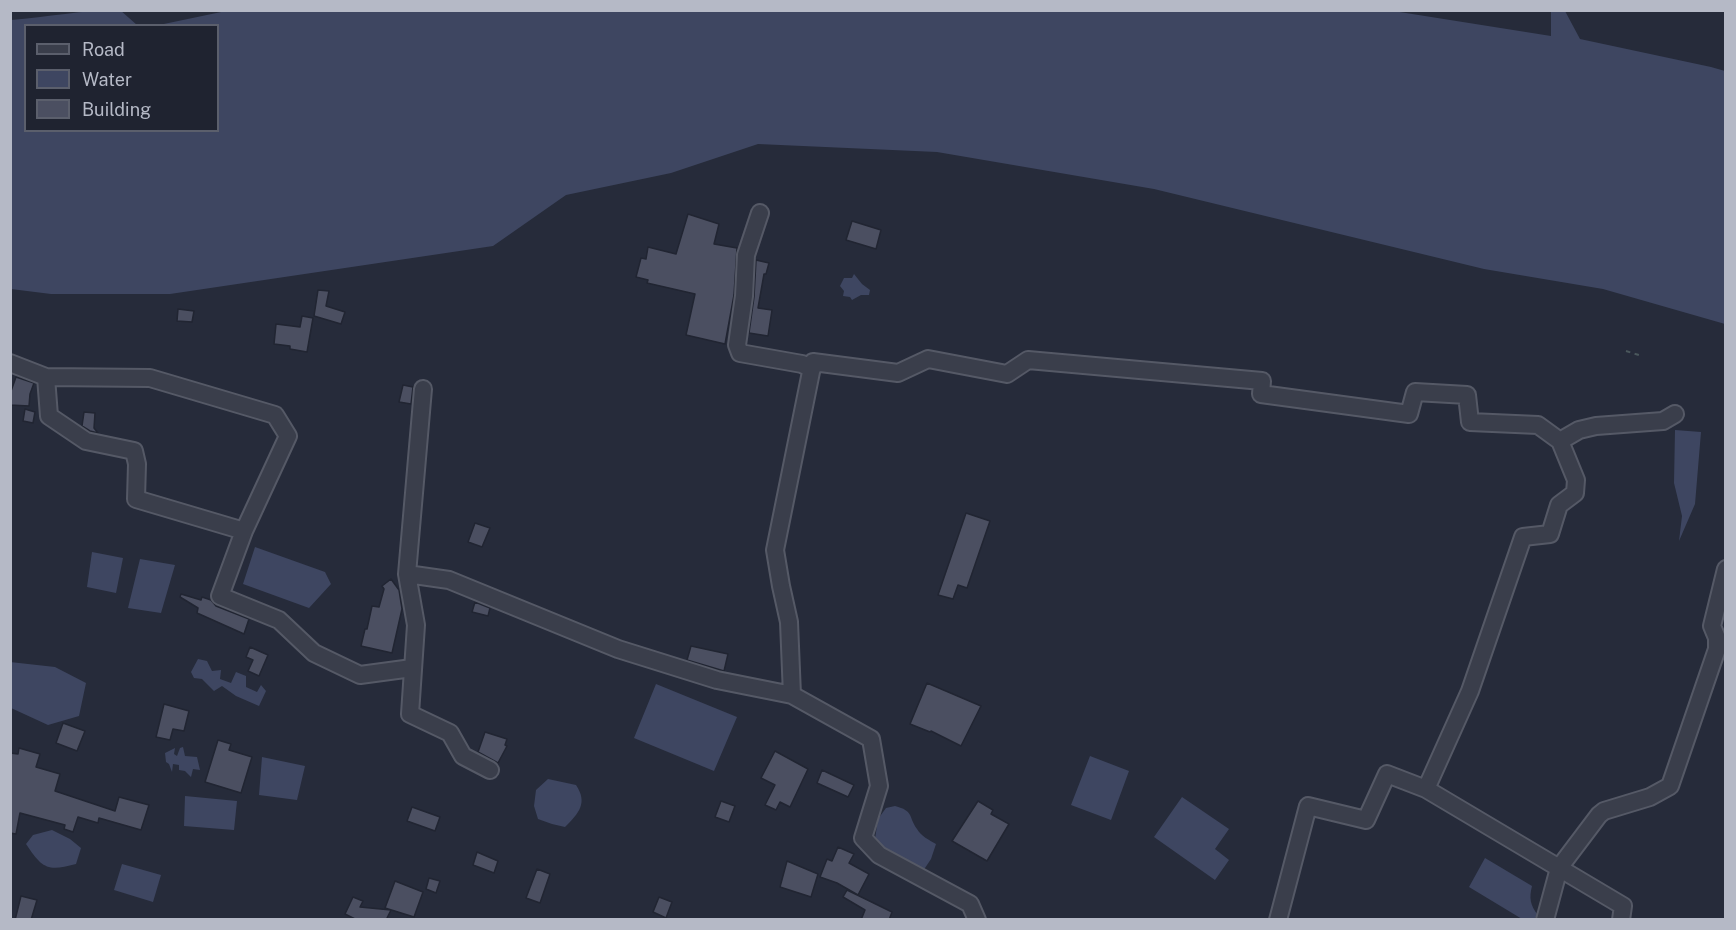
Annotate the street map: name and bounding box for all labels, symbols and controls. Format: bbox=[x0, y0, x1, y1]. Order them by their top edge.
legend bbox=[24, 24, 219, 132]
text: Road bbox=[82, 39, 125, 60]
text: Water bbox=[82, 69, 132, 90]
text: Building bbox=[82, 99, 151, 120]

